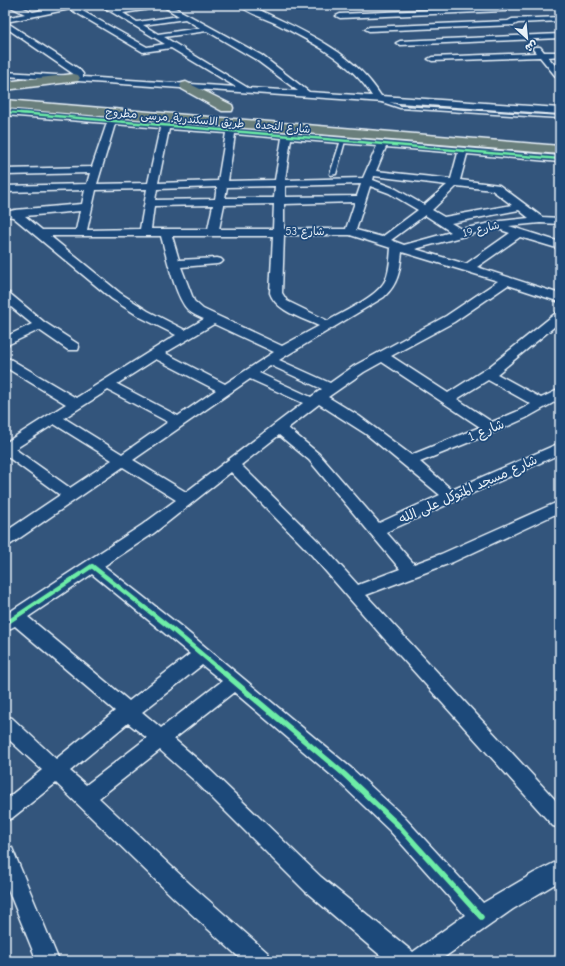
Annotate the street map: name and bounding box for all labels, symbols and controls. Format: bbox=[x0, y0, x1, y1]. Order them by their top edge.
north arrow bbox=[507, 18, 547, 58]
text: ش bbox=[523, 38, 540, 55]
street label: طريق الاسكندرية, مرسى مطروح bbox=[105, 105, 245, 132]
street label: شارع النجدة bbox=[255, 118, 311, 138]
street label: شارع 19 bbox=[461, 218, 501, 242]
street label: شارع 53 bbox=[285, 225, 325, 240]
street label: شارع 1 bbox=[466, 416, 507, 446]
street label: شارع مسجد المتوكل على الله bbox=[396, 452, 540, 528]

